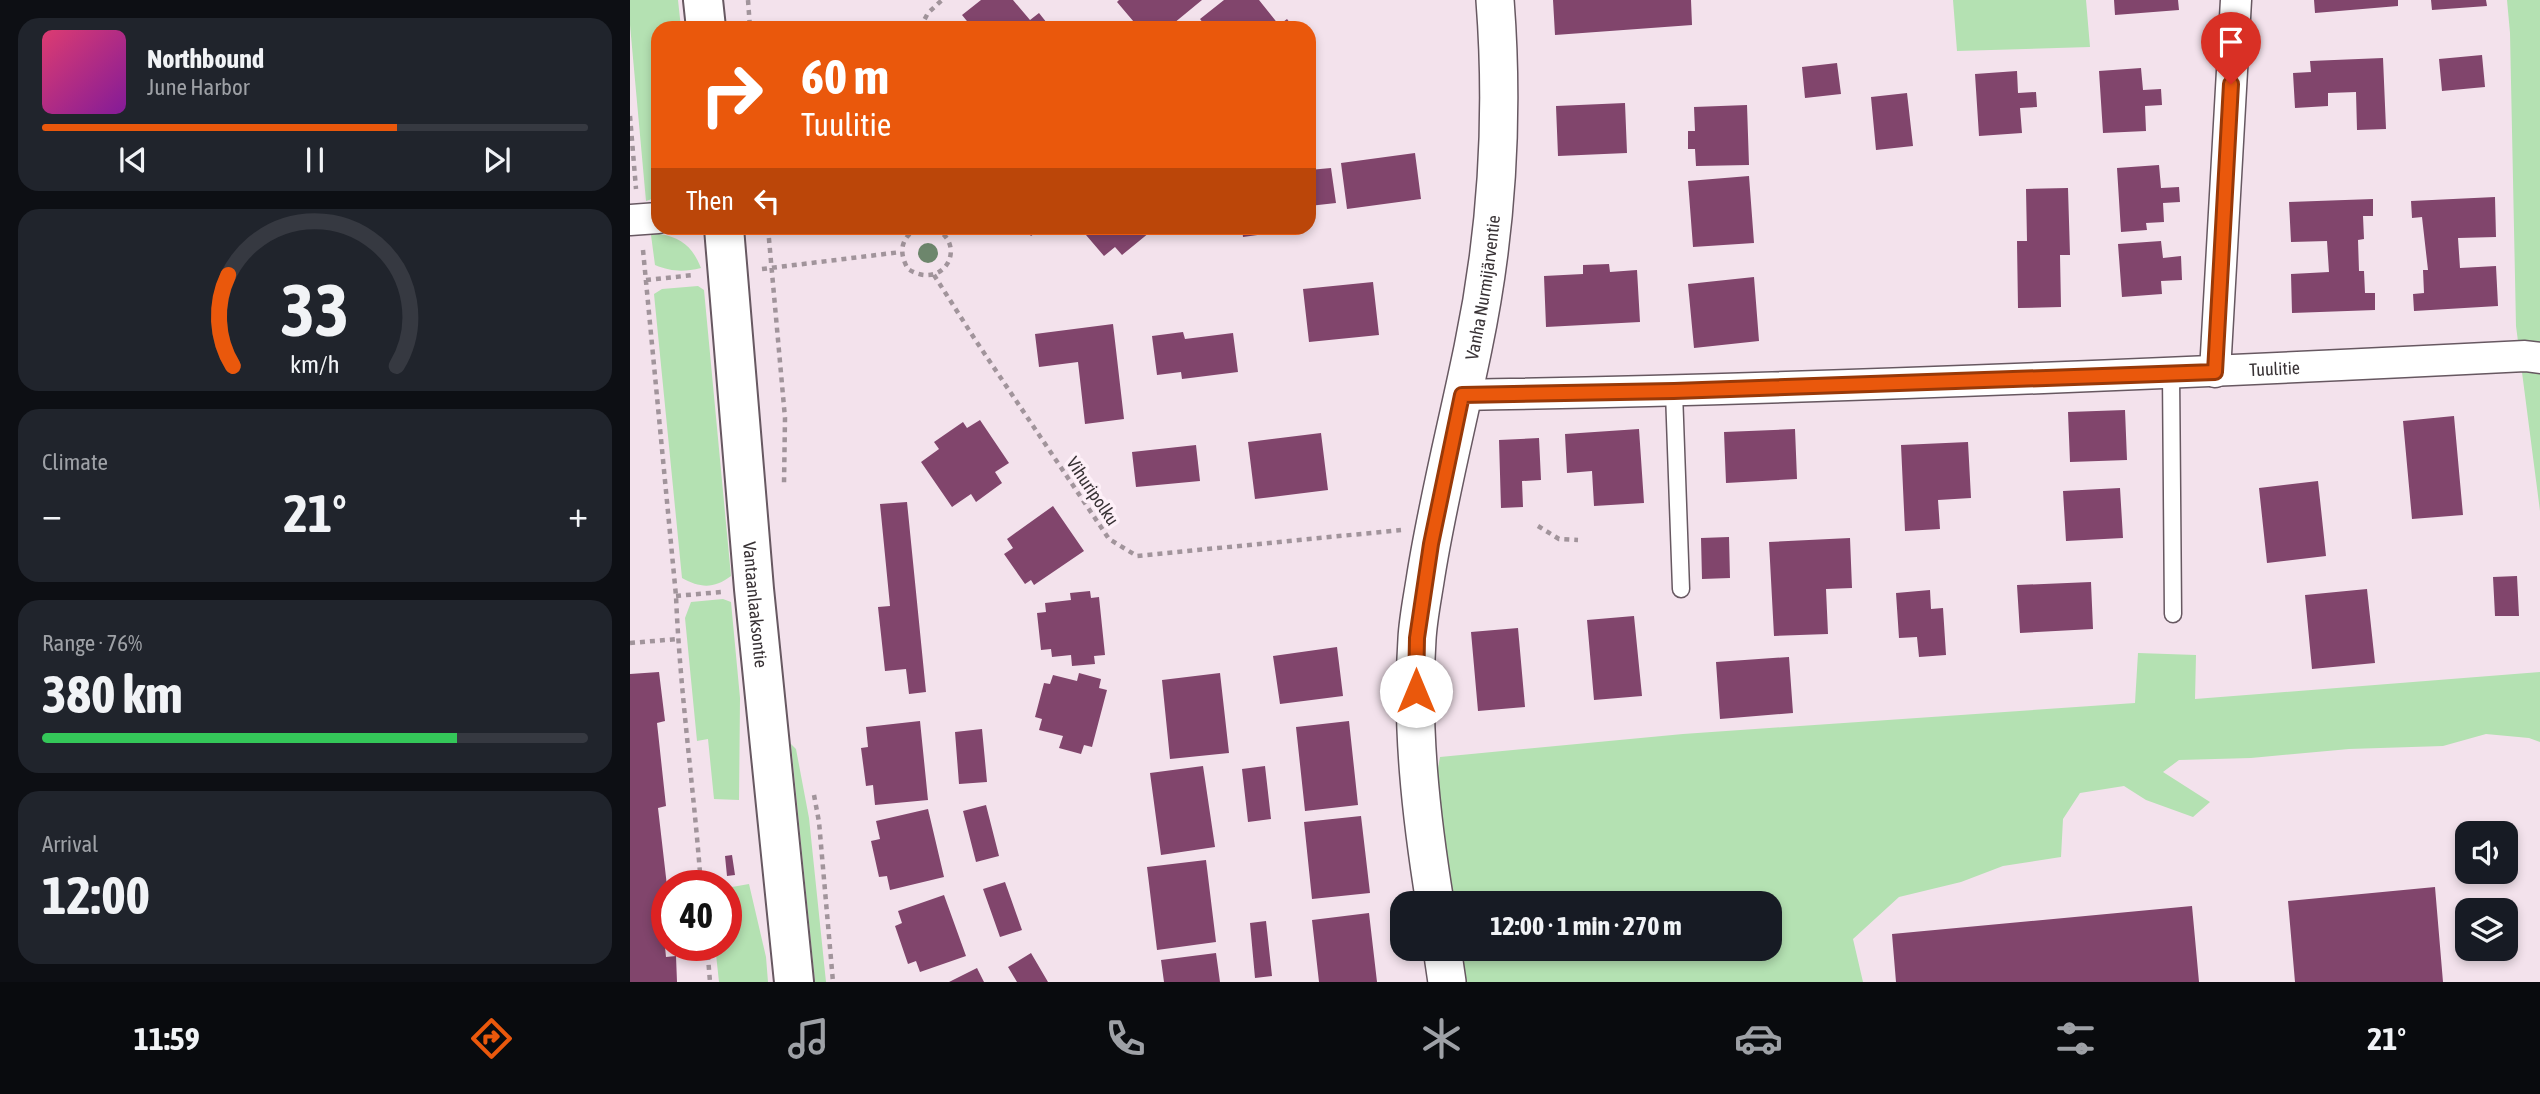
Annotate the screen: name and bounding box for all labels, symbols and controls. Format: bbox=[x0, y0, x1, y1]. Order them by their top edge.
pin bbox=[2201, 12.0, 2261, 84]
icon: arrive bbox=[2212, 23, 2250, 61]
text: Northbound bbox=[147, 44, 264, 74]
text: 60 m bbox=[801, 48, 889, 104]
icon: right bbox=[686, 49, 777, 140]
text: June Harbor bbox=[147, 74, 250, 100]
text: Tuulitie bbox=[801, 106, 891, 143]
icon: previous bbox=[114, 141, 152, 179]
icon: pause bbox=[296, 141, 334, 179]
icon: next bbox=[478, 141, 516, 179]
icon: left bbox=[748, 182, 786, 220]
text: Then bbox=[686, 186, 734, 216]
street label: Vanha Nurmijärventie bbox=[1460, 214, 1504, 362]
text: 33 bbox=[281, 268, 349, 351]
text: km/h bbox=[290, 350, 340, 378]
street label: Tuulitie bbox=[2249, 356, 2300, 380]
text: Climate bbox=[42, 449, 108, 475]
street label: Vihuripolku bbox=[1062, 453, 1124, 529]
text: 21° bbox=[283, 483, 347, 543]
text: − bbox=[42, 492, 62, 535]
text: + bbox=[568, 492, 588, 535]
street label: Vantaanlaaksontie bbox=[740, 541, 772, 669]
text: Range · 76% bbox=[42, 630, 142, 656]
position arrow bbox=[1379, 654, 1453, 728]
text: 380 km bbox=[42, 664, 183, 724]
map controls bbox=[2455, 821, 2518, 961]
button: sound bbox=[2455, 821, 2518, 884]
text: Arrival bbox=[42, 831, 98, 857]
text: 12:00 bbox=[42, 865, 150, 925]
speed limit sign: 40 bbox=[651, 870, 742, 961]
button: layers bbox=[2455, 898, 2518, 961]
text: 12:00 · 1 min · 270 m bbox=[1490, 911, 1682, 941]
icon: directions bbox=[467, 1014, 516, 1063]
icon: music bbox=[784, 1014, 833, 1063]
icon: phone bbox=[1101, 1014, 1150, 1063]
icon: climate bbox=[1417, 1014, 1466, 1063]
icon: car bbox=[1734, 1014, 1783, 1063]
icon: filters bbox=[2051, 1014, 2100, 1063]
text: 11:59 bbox=[134, 1020, 200, 1057]
text: 21° bbox=[2367, 1020, 2406, 1057]

